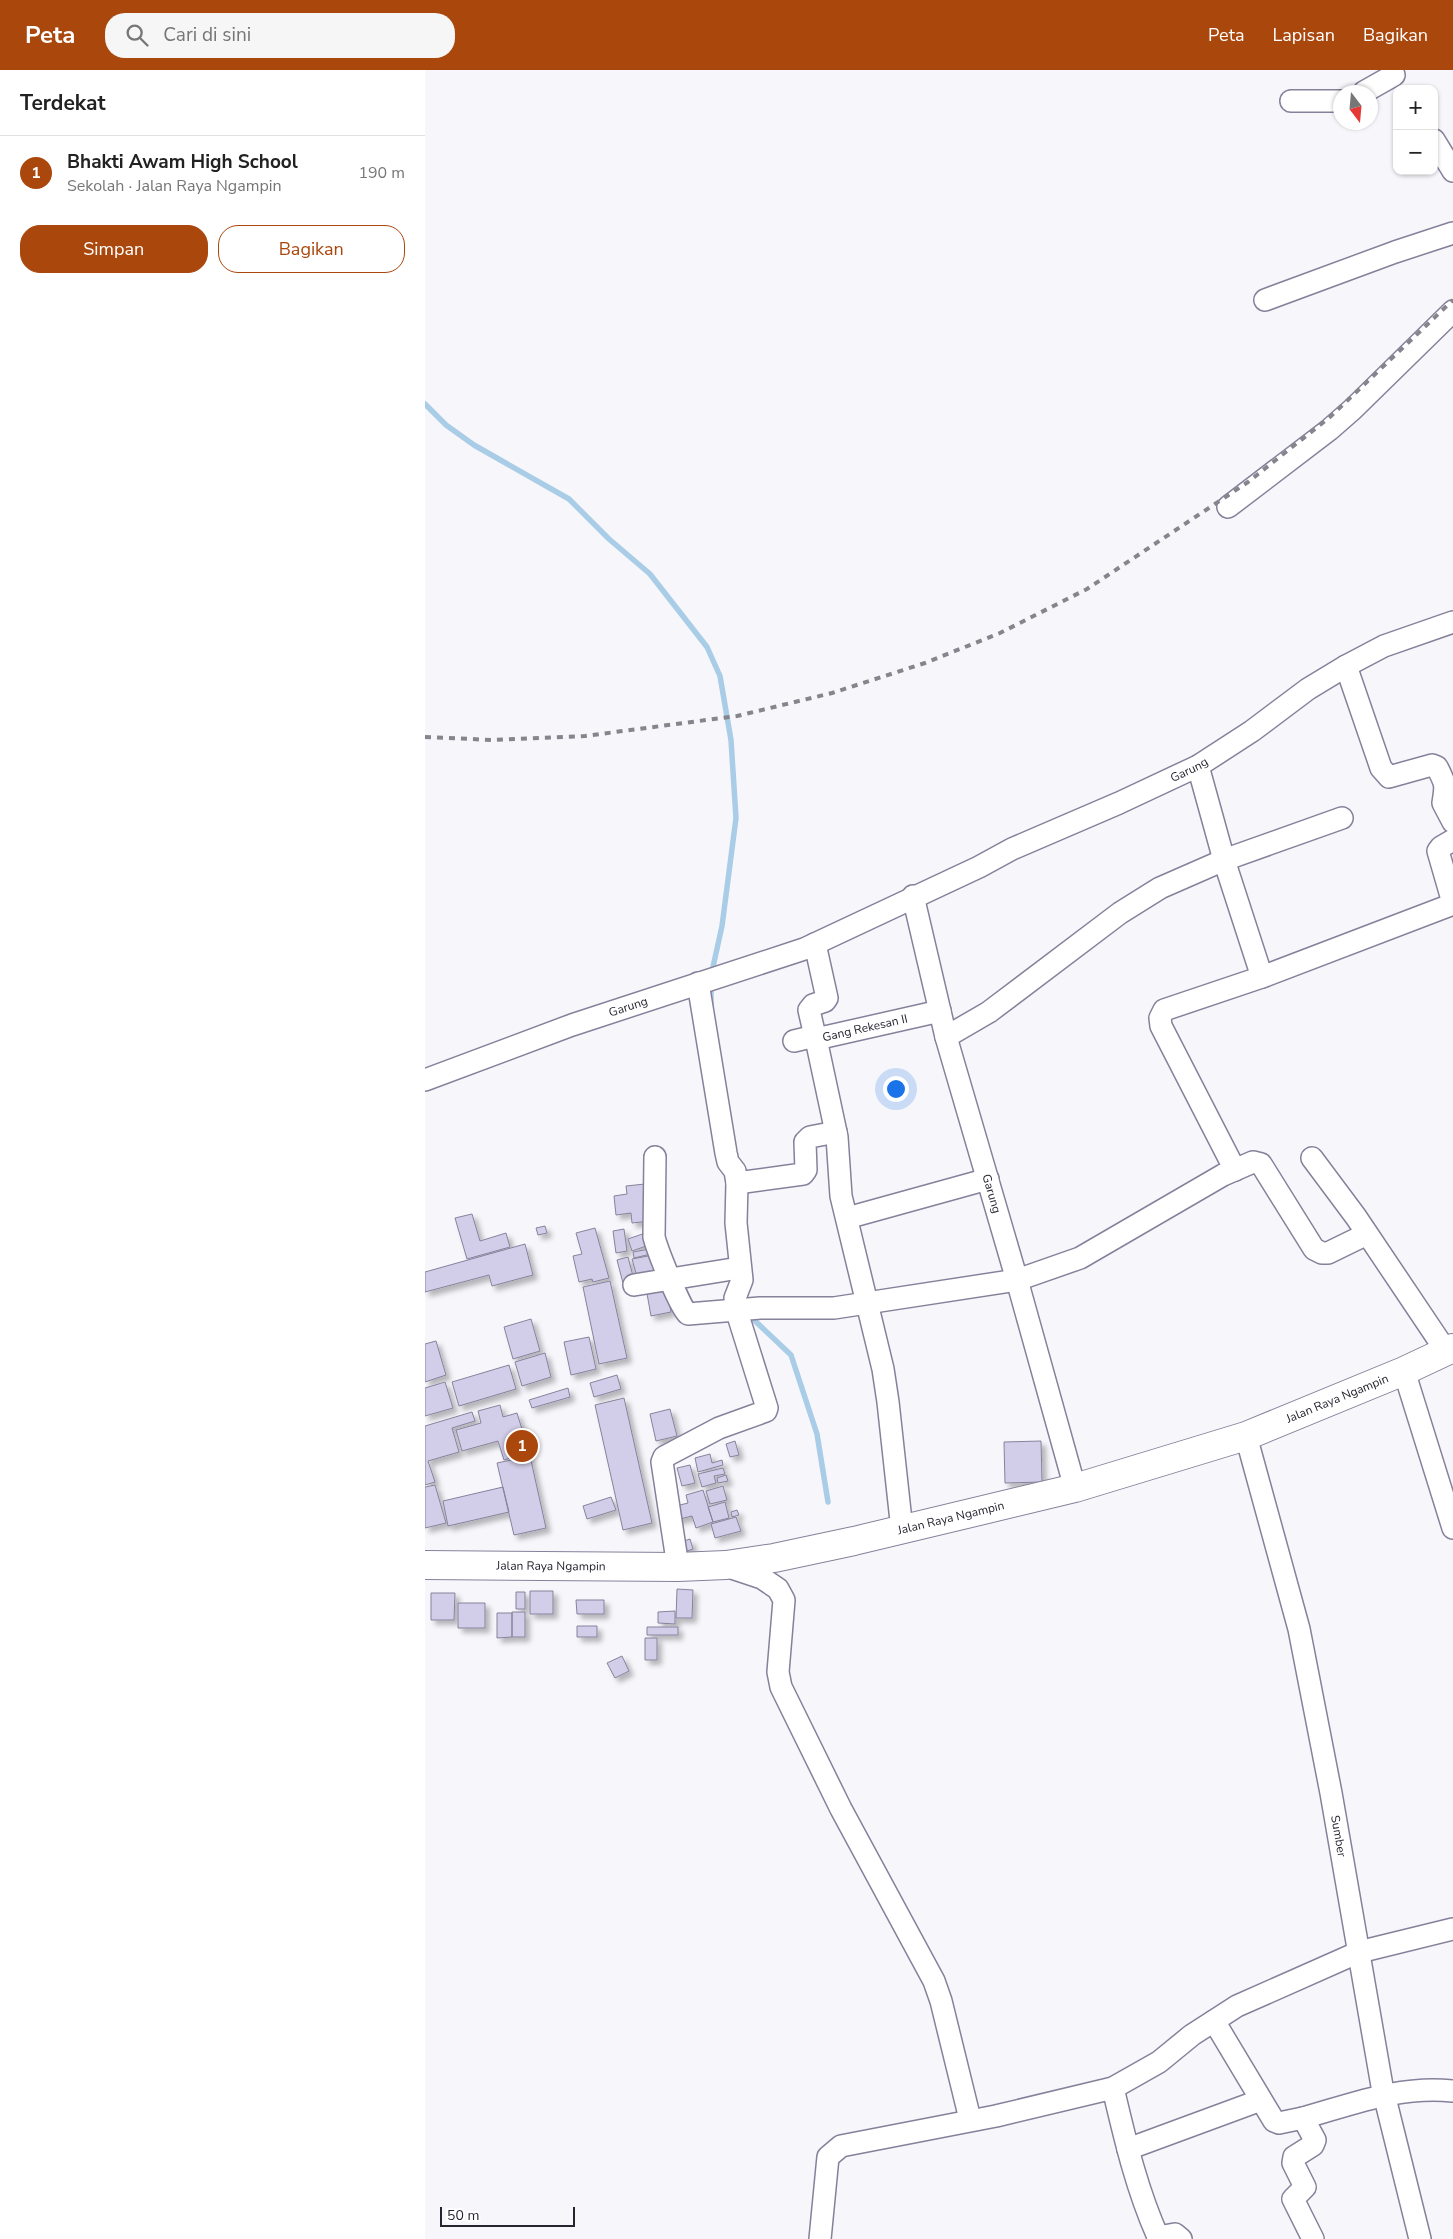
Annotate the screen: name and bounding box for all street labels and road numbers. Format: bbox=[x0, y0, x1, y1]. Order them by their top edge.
street label: Garung bbox=[1168, 754, 1211, 786]
street label: Garung bbox=[607, 993, 650, 1020]
street label: Gang Rekesan II bbox=[821, 1011, 909, 1045]
street label: Garung bbox=[978, 1172, 1005, 1215]
street label: Jalan Raya Ngampin bbox=[1283, 1370, 1391, 1427]
street label: Jalan Raya Ngampin bbox=[895, 1497, 1006, 1539]
street label: Jalan Raya Ngampin bbox=[495, 1558, 606, 1574]
street label: Sumber bbox=[1327, 1814, 1350, 1859]

